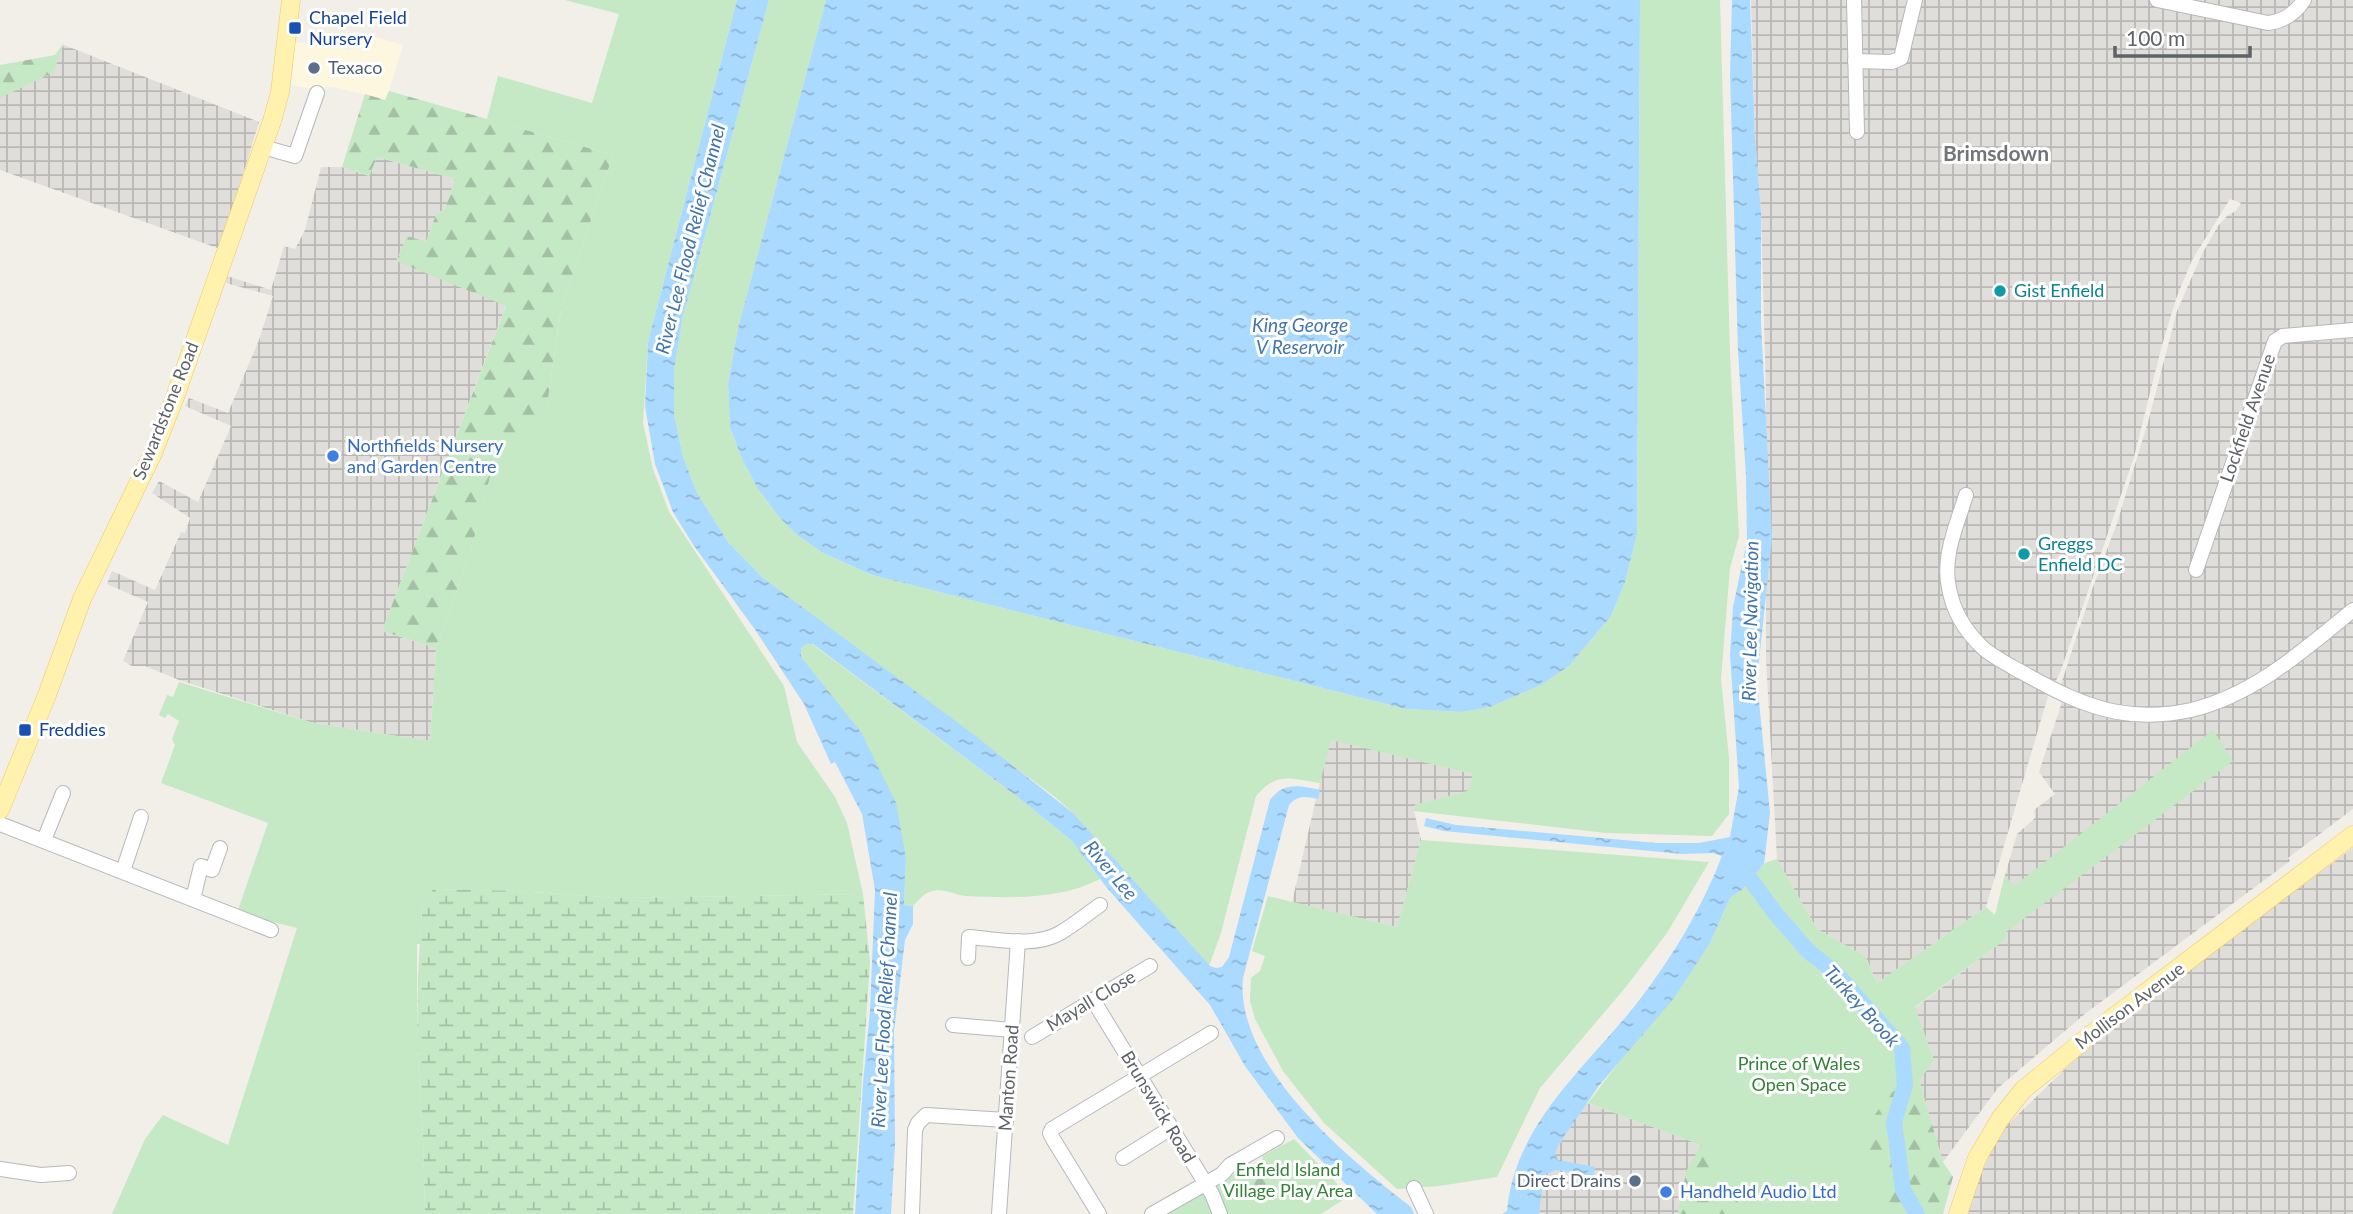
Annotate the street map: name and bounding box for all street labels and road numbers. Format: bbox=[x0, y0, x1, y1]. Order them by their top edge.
street label: Sewardstone Road bbox=[127, 338, 203, 483]
street label: Lockfield Avenue bbox=[2215, 351, 2279, 485]
street label: Mollison Avenue bbox=[2070, 957, 2188, 1053]
street label: Mayall Close bbox=[1042, 965, 1139, 1035]
street label: Manton Road bbox=[993, 1024, 1023, 1132]
street label: Brunswick Road bbox=[1117, 1047, 1201, 1166]

